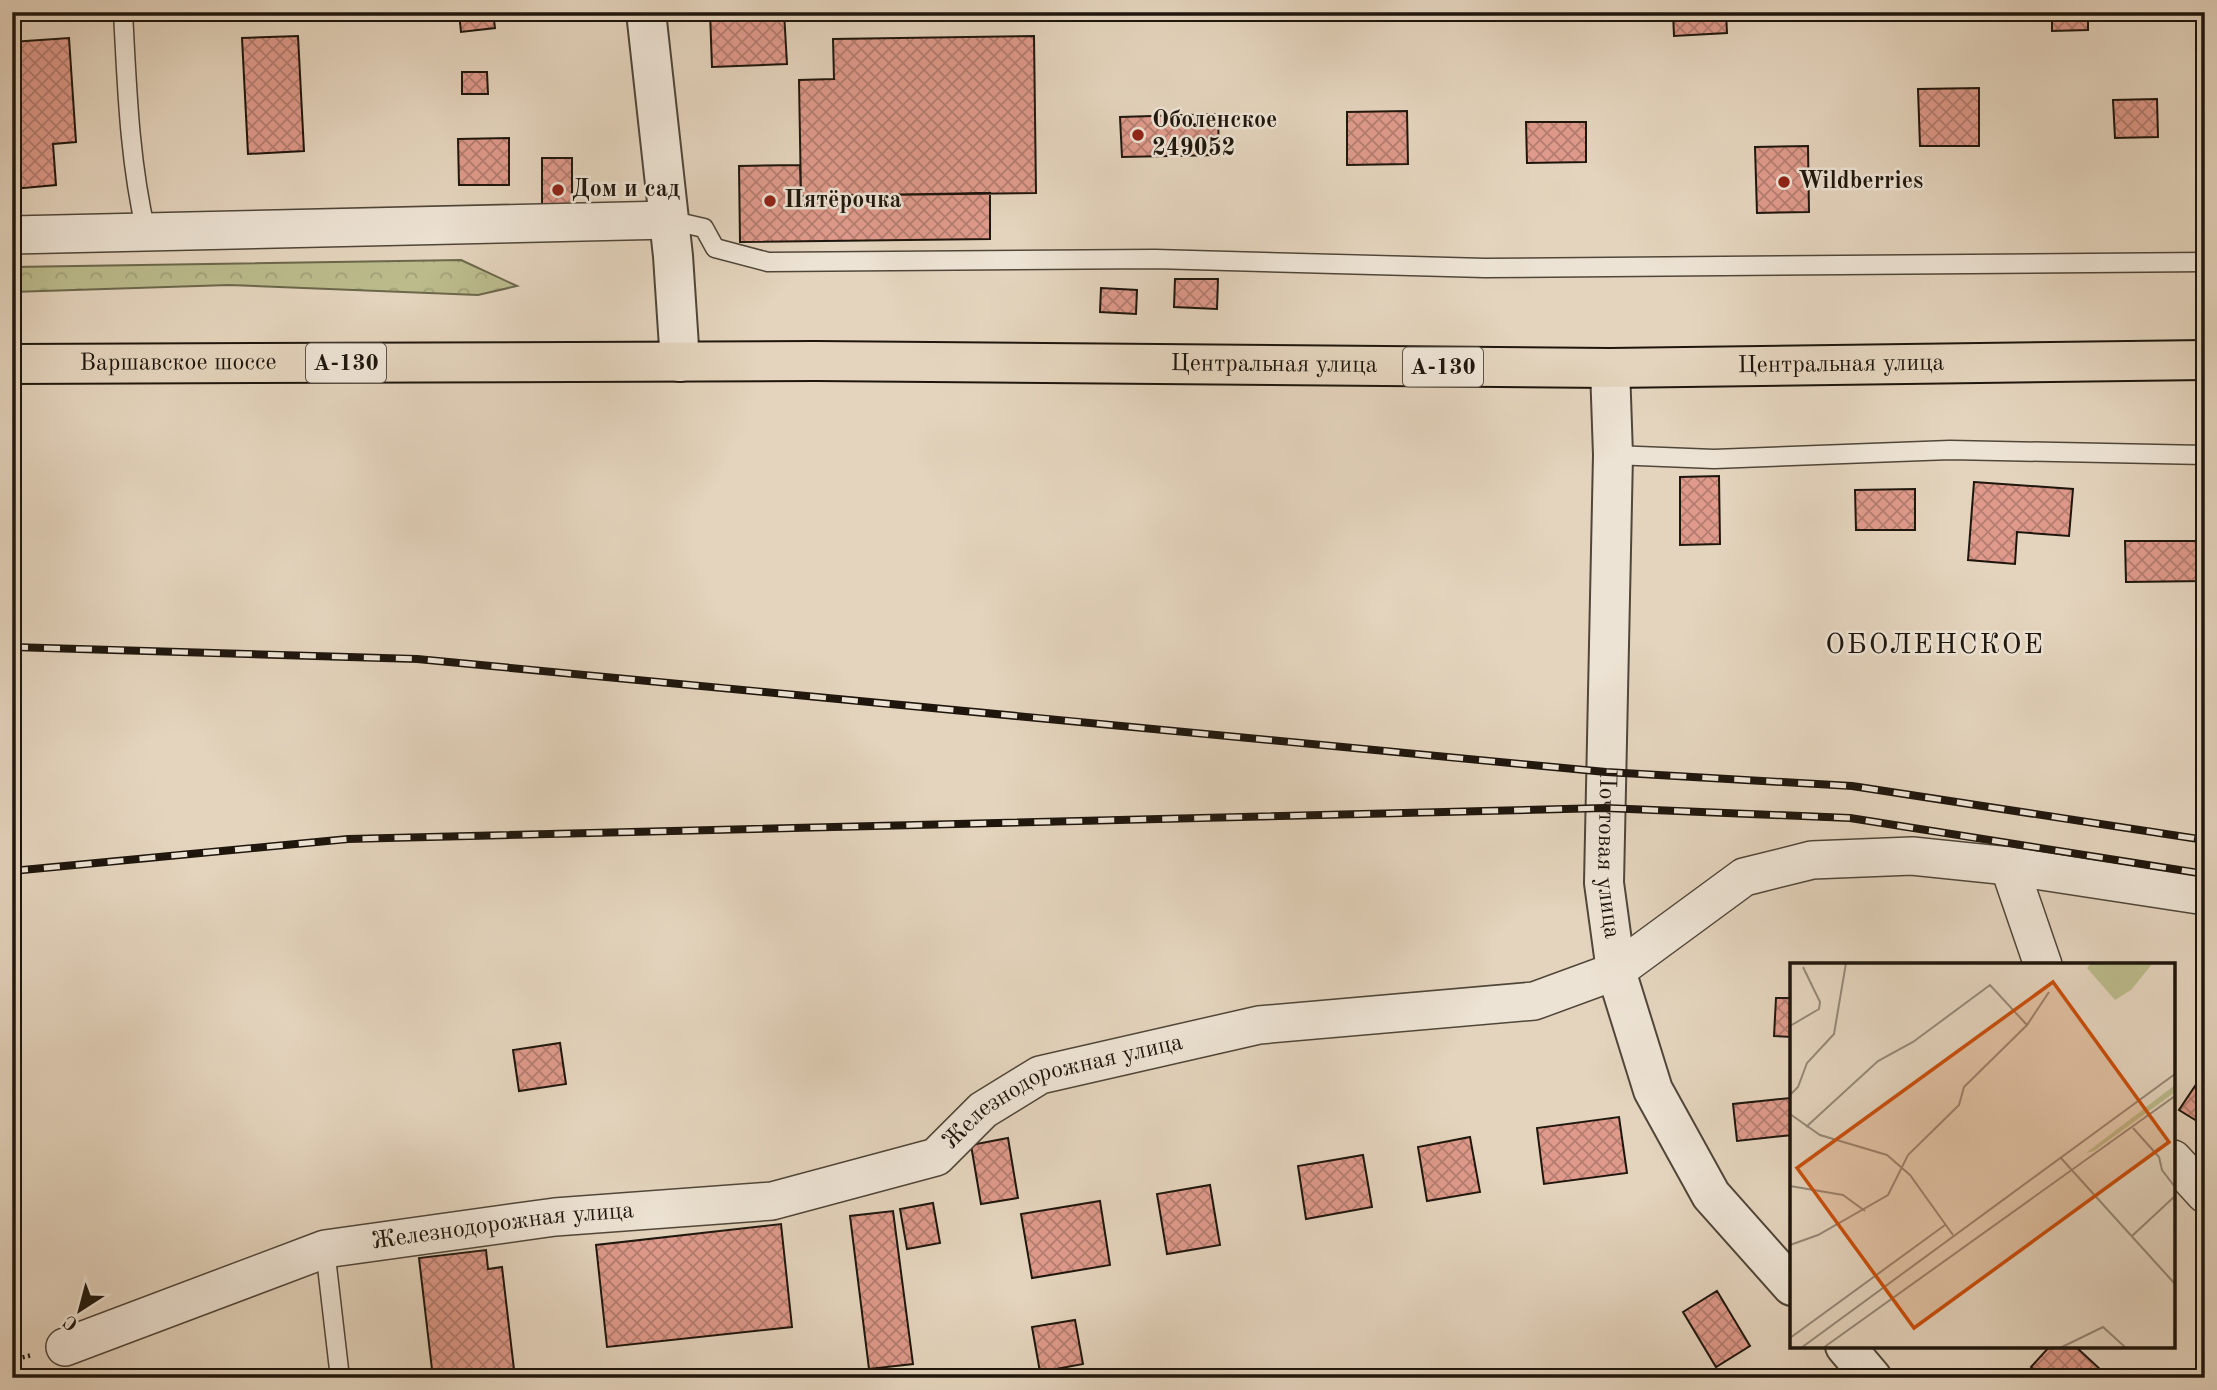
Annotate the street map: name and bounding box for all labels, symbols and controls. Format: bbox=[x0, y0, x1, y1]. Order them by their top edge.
place label: Оболенское 249052 bbox=[1152, 109, 1277, 161]
marker: Оболенское 249052 bbox=[1130, 127, 1146, 143]
place label: Wildberries bbox=[1798, 170, 1923, 194]
marker: Wildberries bbox=[1776, 174, 1792, 190]
place label: Дом и сад bbox=[572, 178, 680, 202]
marker: Дом и сад bbox=[550, 182, 566, 198]
place label: Пятёрочка bbox=[784, 189, 902, 213]
marker: Пятёрочка bbox=[762, 193, 778, 209]
road number: А-130 bbox=[306, 344, 386, 382]
road number: А-130 bbox=[1403, 348, 1483, 386]
street label: Варшавское шоссе bbox=[79, 351, 277, 376]
street label: Центральная улица bbox=[1171, 352, 1378, 378]
street label: Центральная улица bbox=[1737, 352, 1945, 378]
district label: ОБОЛЕНСКОЕ bbox=[1825, 632, 2045, 660]
street label: Почтовая улица bbox=[1591, 769, 1623, 940]
inset map bbox=[1790, 963, 2175, 1348]
street label: Железнодорожная улица bbox=[938, 1031, 1185, 1155]
street label: Железнодорожная улица bbox=[370, 1199, 635, 1254]
north arrow bbox=[46, 1274, 116, 1344]
text: С bbox=[61, 1310, 82, 1333]

